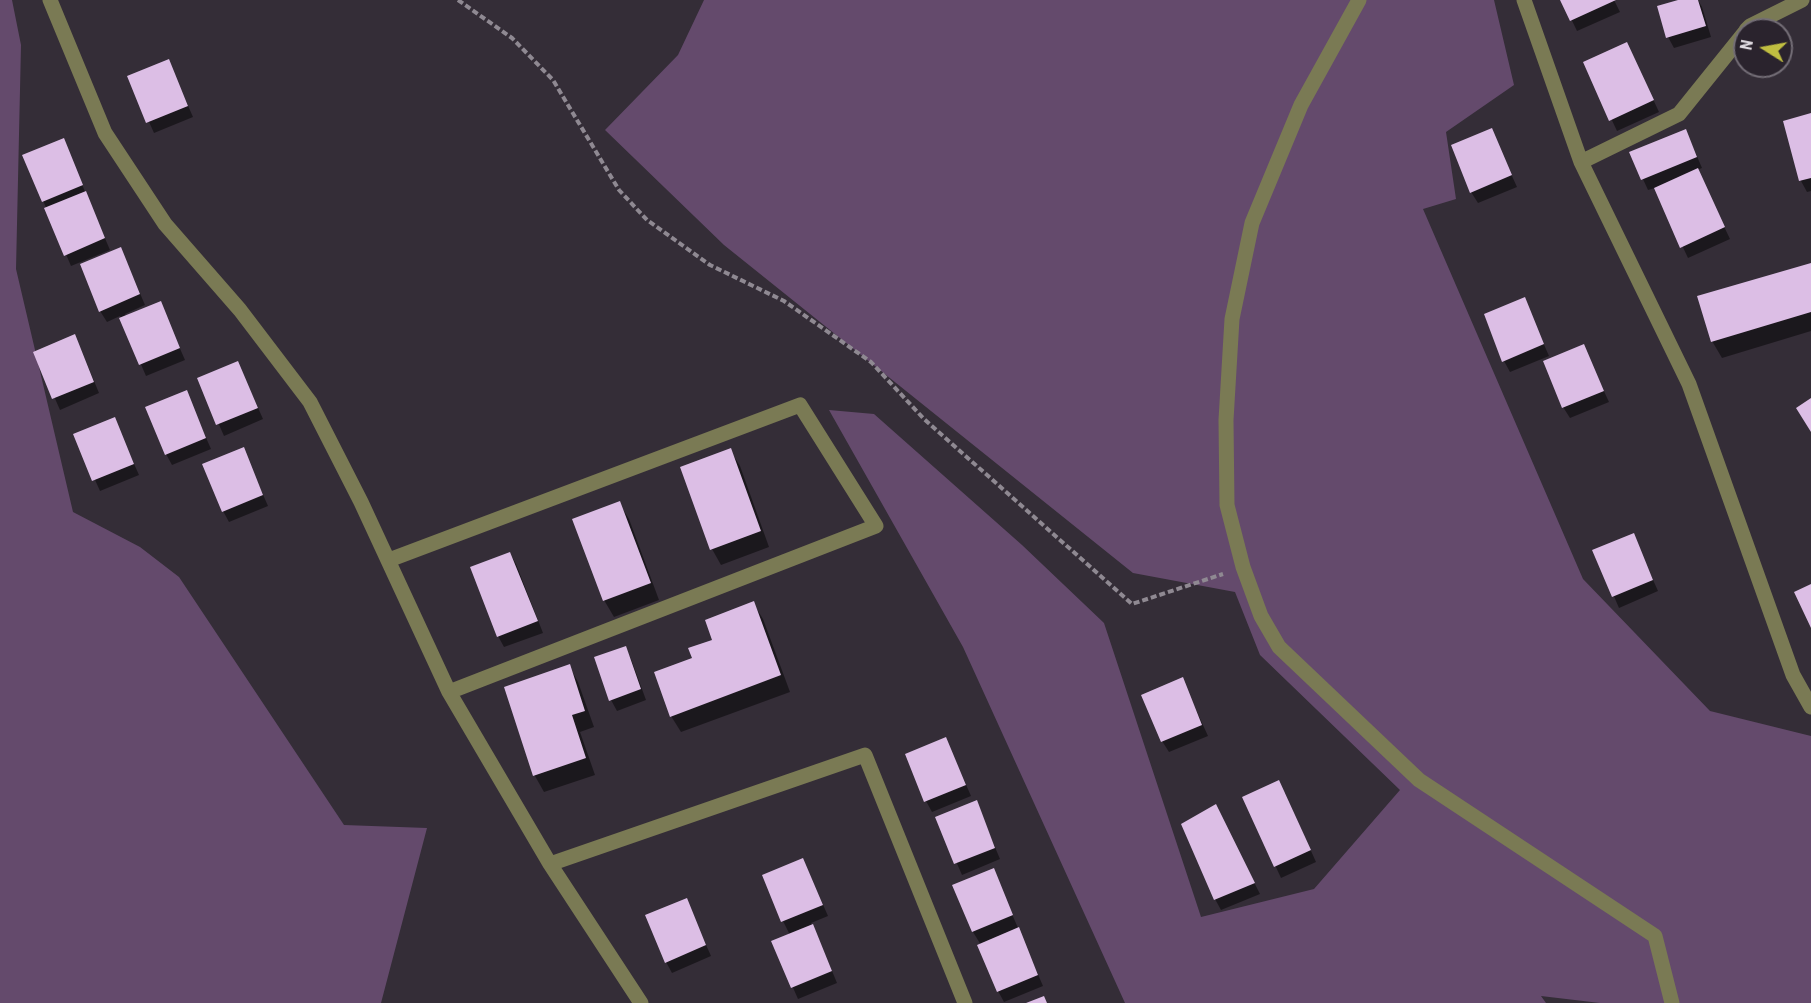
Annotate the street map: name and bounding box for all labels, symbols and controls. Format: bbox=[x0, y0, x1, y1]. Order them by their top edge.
north arrow bbox=[1733, 18, 1793, 78]
text: N bbox=[1737, 38, 1757, 51]

